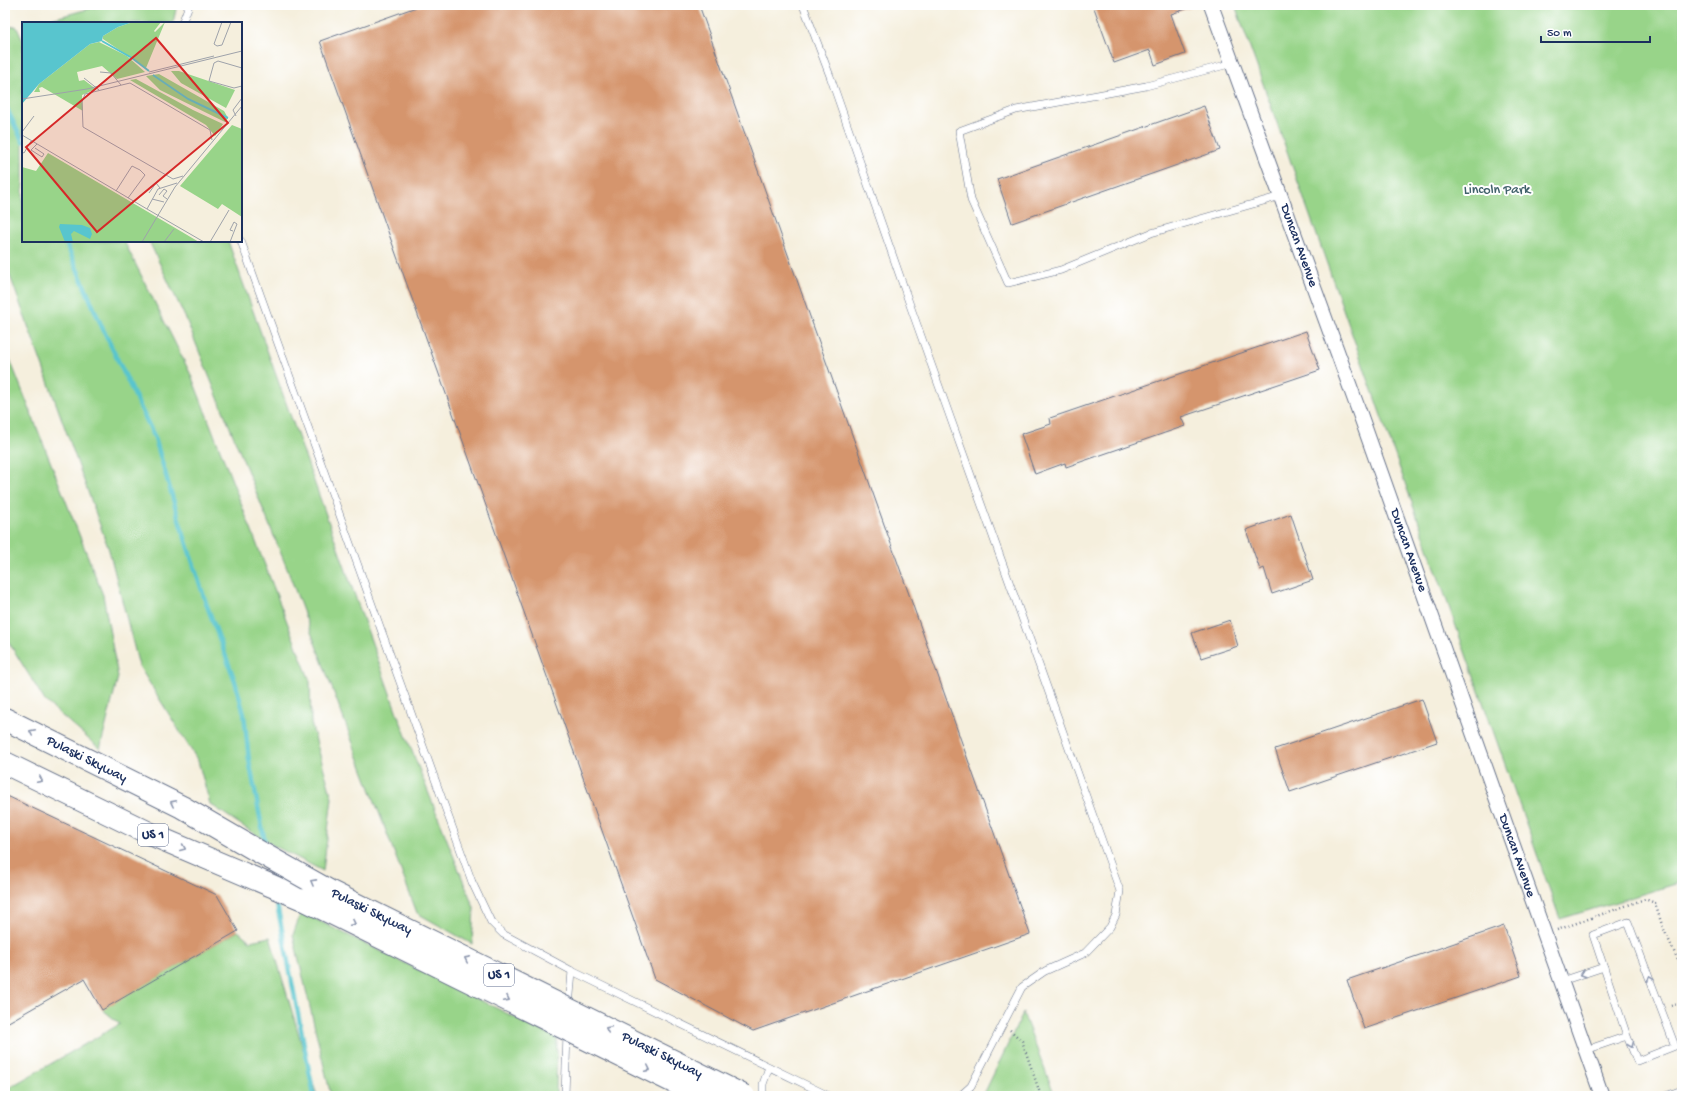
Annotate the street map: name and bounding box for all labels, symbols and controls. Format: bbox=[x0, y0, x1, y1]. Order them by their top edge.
scale bar bbox=[1541, 18, 1650, 44]
inset map bbox=[22, 22, 242, 242]
text: 50 m bbox=[1547, 27, 1572, 41]
park label: Lincoln Park bbox=[1464, 182, 1532, 199]
street label: Duncan Avenue bbox=[1275, 201, 1322, 290]
street label: Duncan Avenue bbox=[1385, 506, 1431, 595]
one-way arrow bbox=[29, 729, 37, 737]
street label: Pulaski Skyway bbox=[42, 732, 130, 787]
one-way arrow bbox=[36, 775, 43, 783]
one-way arrow bbox=[170, 800, 178, 808]
street label: Duncan Avenue bbox=[1494, 811, 1540, 900]
road number: US 1 bbox=[138, 824, 168, 846]
one-way arrow bbox=[178, 843, 186, 851]
one-way arrow bbox=[310, 880, 317, 887]
street label: Pulaski Skyway bbox=[327, 884, 415, 939]
one-way arrow bbox=[348, 918, 356, 926]
one-way arrow bbox=[463, 956, 471, 964]
road number: US 1 bbox=[484, 964, 514, 986]
one-way arrow bbox=[1579, 969, 1586, 978]
one-way arrow bbox=[1646, 975, 1654, 982]
one-way arrow bbox=[503, 995, 510, 1002]
one-way arrow bbox=[605, 1026, 613, 1034]
street label: Pulaski Skyway bbox=[618, 1028, 705, 1083]
one-way arrow bbox=[1626, 1041, 1634, 1048]
one-way arrow bbox=[644, 1065, 652, 1072]

